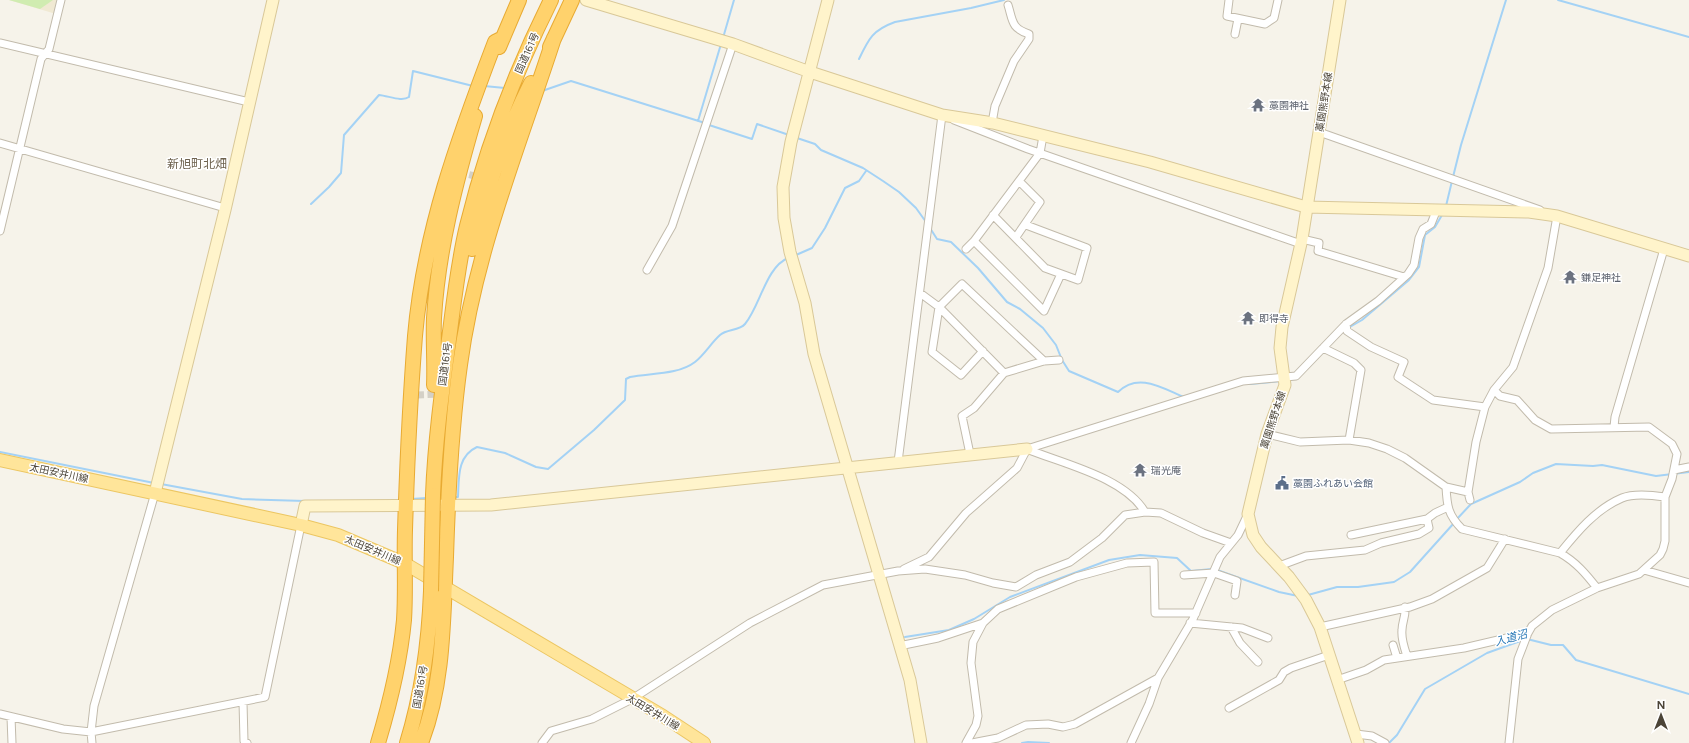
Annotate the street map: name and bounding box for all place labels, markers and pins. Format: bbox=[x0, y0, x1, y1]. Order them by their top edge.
temple icon: 藁園神社 bbox=[1250, 97, 1266, 113]
place label: 藁園神社 bbox=[1269, 99, 1309, 112]
temple icon: 鎌足神社 bbox=[1562, 269, 1578, 285]
place label: 鎌足神社 bbox=[1581, 271, 1621, 284]
temple icon: 即得寺 bbox=[1240, 310, 1256, 326]
place label: 即得寺 bbox=[1259, 312, 1289, 325]
temple icon: 瑞光庵 bbox=[1132, 462, 1148, 478]
place label: 瑞光庵 bbox=[1151, 464, 1181, 477]
public building icon: 藁園ふれあい会館 bbox=[1274, 475, 1290, 491]
place label: 藁園ふれあい会館 bbox=[1293, 477, 1373, 490]

